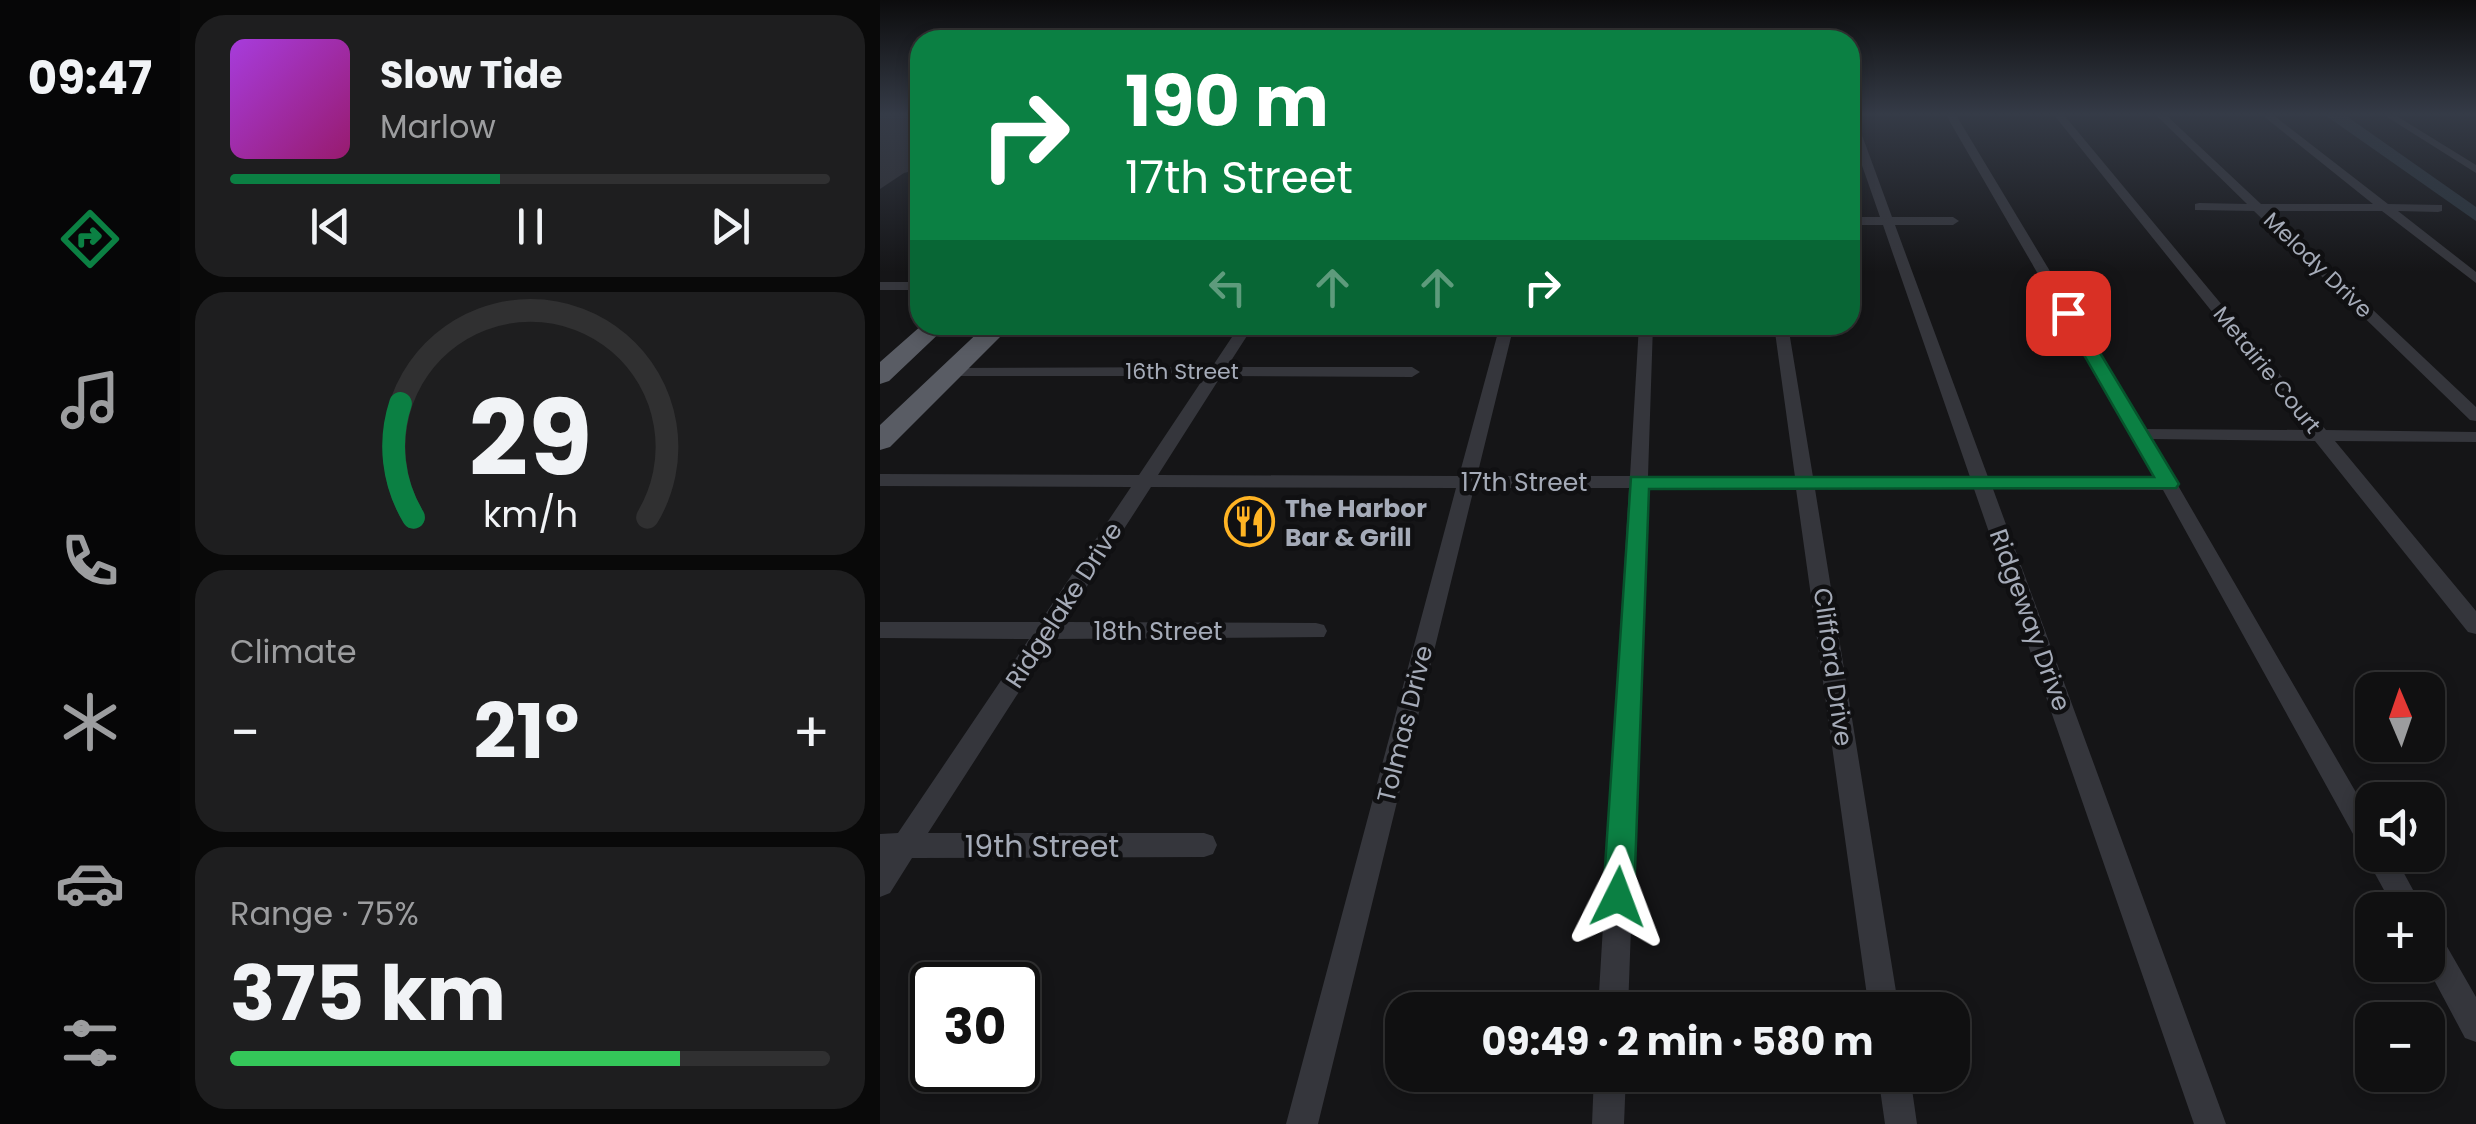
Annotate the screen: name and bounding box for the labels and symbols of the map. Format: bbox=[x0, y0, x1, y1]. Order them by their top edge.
street label: Melody Drive bbox=[2257, 205, 2379, 325]
pin bbox=[2026, 271, 2111, 356]
street label: Metairie Court bbox=[2206, 300, 2328, 440]
street label: 16th Street bbox=[1125, 356, 1239, 387]
street label: 17th Street bbox=[1461, 465, 1587, 500]
place label: The Harbor Bar & Grill bbox=[1285, 491, 1427, 555]
restaurant icon: The Harbor Bar & Grill bbox=[1224, 496, 1276, 548]
street label: Ridgelake Drive bbox=[997, 515, 1131, 695]
street label: Ridgeway Drive bbox=[1981, 524, 2079, 716]
street label: Clifford Drive bbox=[1805, 586, 1861, 748]
street label: 18th Street bbox=[1094, 614, 1222, 649]
street label: Tolmas Drive bbox=[1369, 642, 1441, 806]
north arrow bbox=[2355, 672, 2445, 762]
street label: 19th Street bbox=[965, 825, 1119, 868]
position arrow bbox=[1566, 845, 1670, 949]
speed limit sign: 30 bbox=[910, 962, 1040, 1092]

